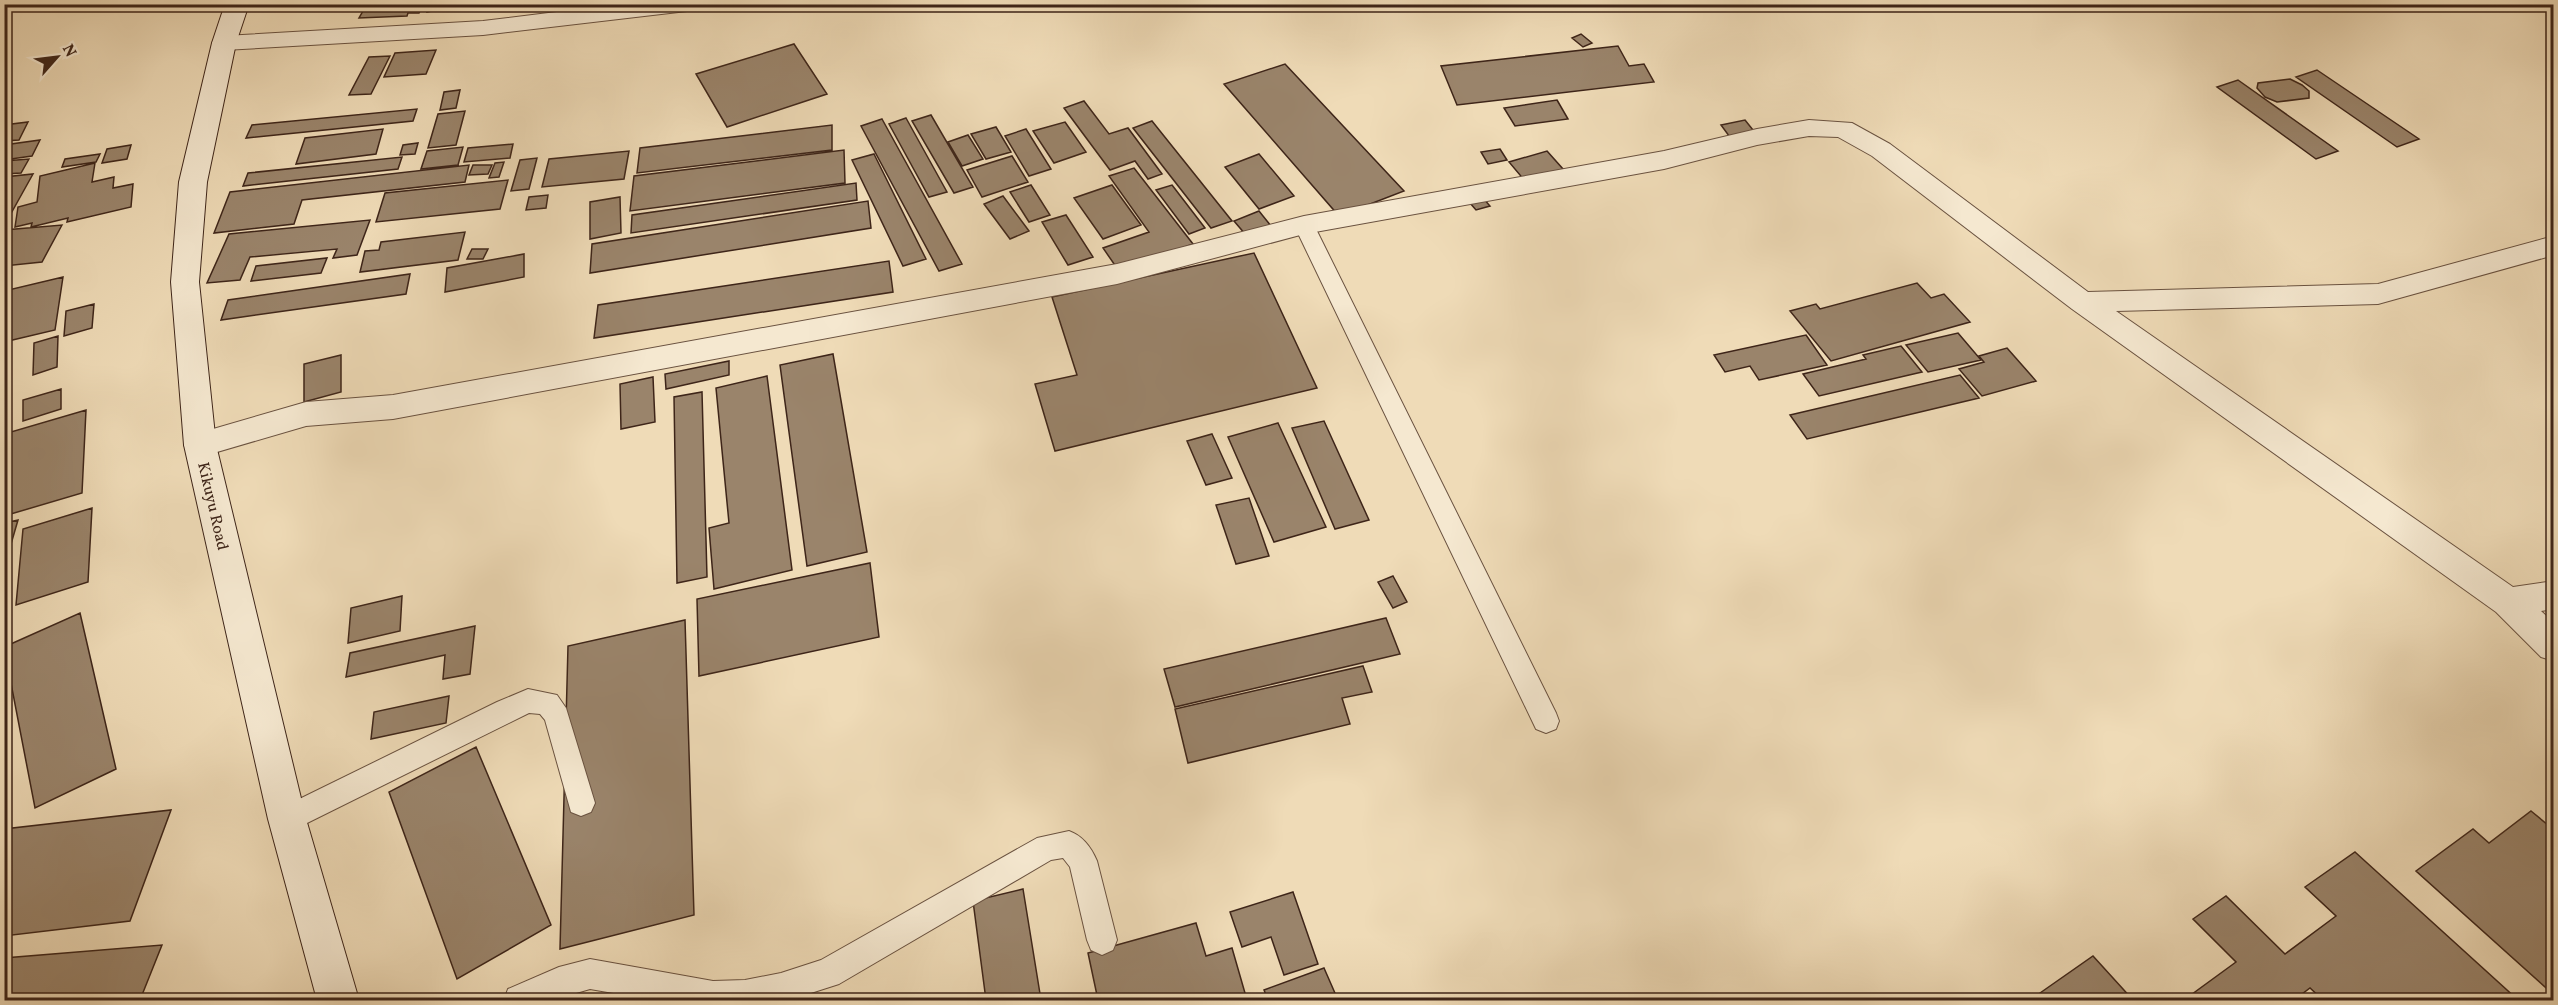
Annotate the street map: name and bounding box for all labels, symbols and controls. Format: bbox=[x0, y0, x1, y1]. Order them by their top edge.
north arrow bbox=[27, 27, 87, 87]
text: N bbox=[56, 41, 81, 62]
street label: Kikuyu Road bbox=[191, 460, 233, 553]

